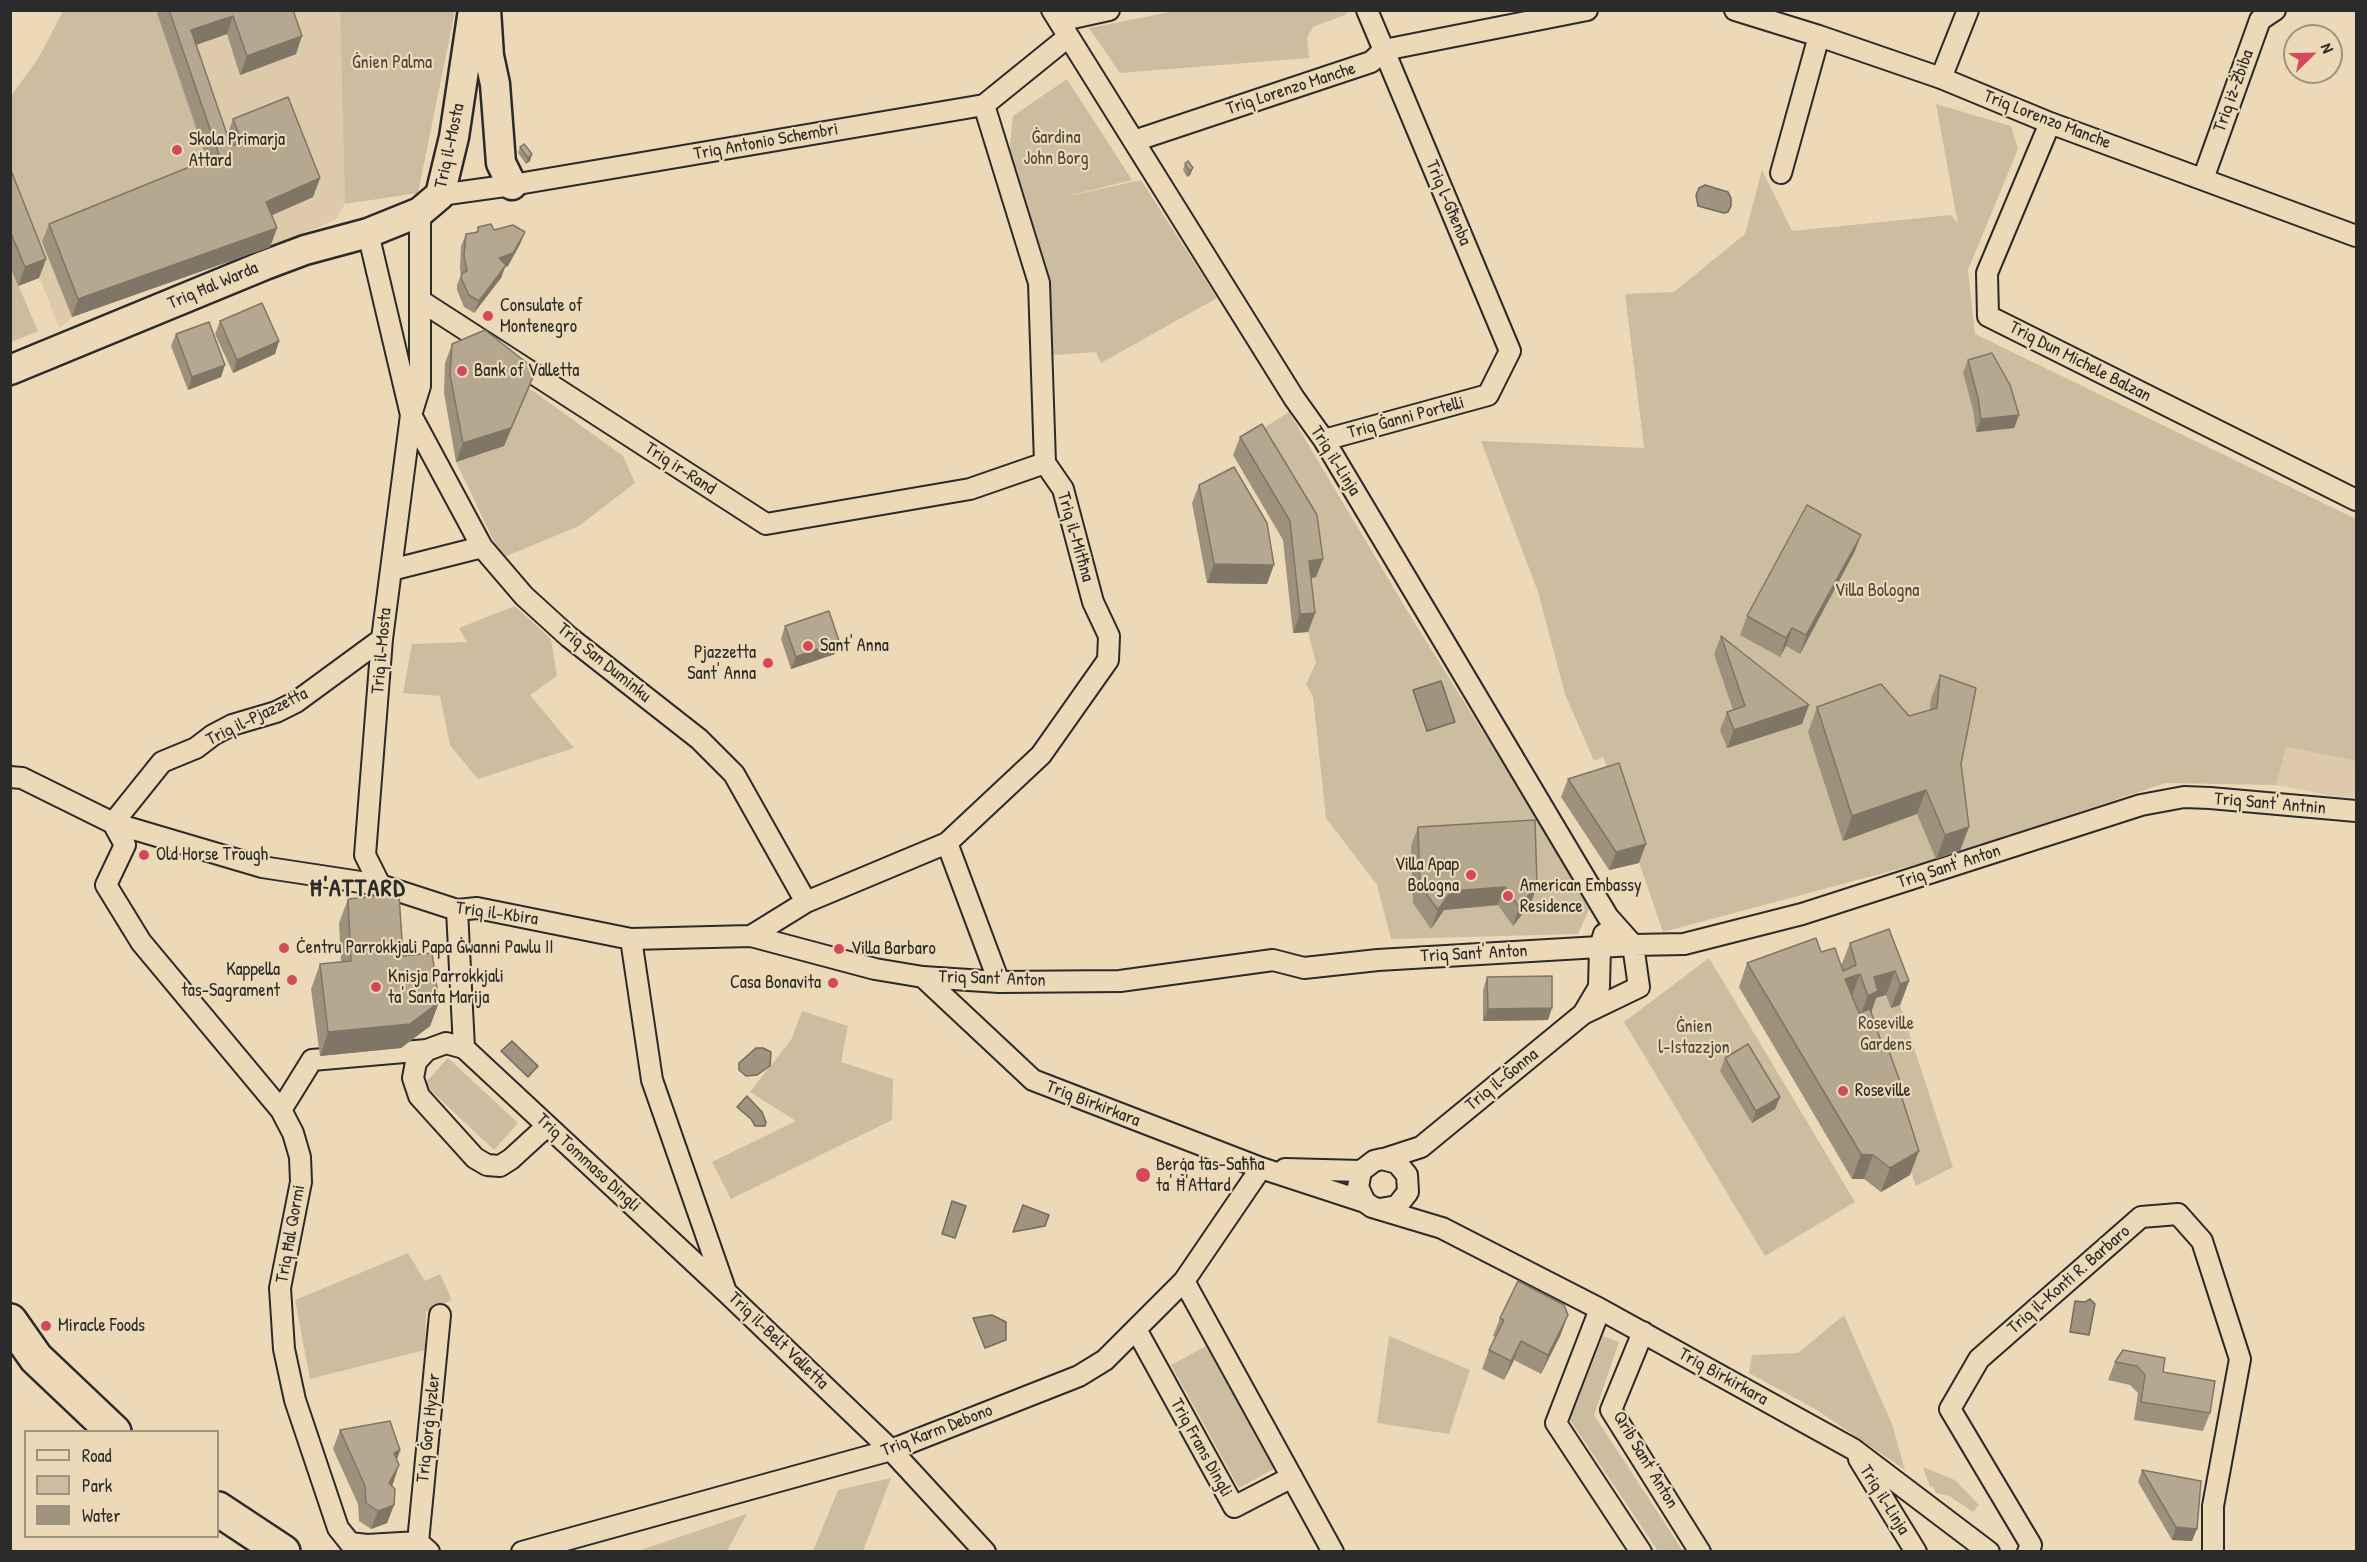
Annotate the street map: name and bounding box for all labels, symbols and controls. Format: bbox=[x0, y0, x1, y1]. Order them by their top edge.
north arrow bbox=[2283, 24, 2343, 84]
text: N bbox=[2316, 40, 2340, 56]
street label: Triq iż-Żbiba bbox=[2209, 47, 2259, 135]
park label: Ġnien Palma bbox=[352, 52, 432, 74]
street label: Triq Lorenzo Manche bbox=[1224, 58, 1358, 120]
street label: Triq Lorenzo Manche bbox=[1980, 86, 2114, 154]
street label: Triq il-Mosta bbox=[430, 102, 470, 190]
street label: Triq Antonio Schembri bbox=[692, 119, 840, 165]
park label: Ġardina John Borg bbox=[1023, 127, 1089, 170]
place label: Skola Primarja Attard bbox=[189, 129, 285, 172]
marker: Skola Primarja Attard bbox=[170, 143, 184, 157]
street label: Triq l-Għenba bbox=[1420, 157, 1476, 249]
street label: Triq Ħal Warda bbox=[165, 257, 261, 315]
place label: Consulate of Montenegro bbox=[500, 295, 582, 338]
marker: Consulate of Montenegro bbox=[481, 309, 495, 323]
street label: Triq Dun Michele Balzan bbox=[2005, 317, 2155, 407]
place label: Bank of Valletta bbox=[474, 360, 579, 382]
marker: Bank of Valletta bbox=[455, 364, 469, 378]
street label: Triq Ġanni Portelli bbox=[1345, 392, 1467, 444]
street label: Triq il-Linja bbox=[1305, 422, 1365, 500]
street label: Triq ir-Rand bbox=[640, 438, 720, 500]
street label: Triq il-Mitħna bbox=[1052, 490, 1098, 584]
park label: Villa Bologna bbox=[1835, 580, 1919, 602]
street label: Triq il-Mosta bbox=[367, 607, 397, 695]
street label: Triq San Duminku bbox=[553, 619, 655, 707]
place label: Sant' Anna bbox=[820, 635, 889, 657]
marker: Sant' Anna bbox=[801, 639, 815, 653]
place label: Pjazzetta Sant' Anna bbox=[687, 642, 756, 684]
marker: Pjazzetta Sant' Anna bbox=[761, 656, 775, 670]
street label: Triq il-Pjazzetta bbox=[203, 683, 311, 751]
street label: Triq Sant' Antnin bbox=[2213, 788, 2327, 820]
street label: Triq Sant' Anton bbox=[1895, 840, 2003, 894]
place label: Old Horse Trough bbox=[156, 844, 268, 866]
marker: Old Horse Trough bbox=[137, 848, 151, 862]
place label: Villa Apap Bologna bbox=[1395, 854, 1459, 896]
marker: Villa Apap Bologna bbox=[1464, 868, 1478, 882]
place label: American Embassy Residence bbox=[1520, 875, 1642, 918]
district label: Ħ'ATTARD bbox=[310, 876, 406, 904]
marker: American Embassy Residence bbox=[1501, 889, 1515, 903]
street label: Triq il-Kbira bbox=[454, 898, 540, 930]
place label: Ċentru Parrokkjali Papa Ġwanni Pawlu II bbox=[296, 937, 553, 959]
place label: Villa Barbaro bbox=[851, 938, 936, 960]
street label: Triq Sant' Anton bbox=[1420, 940, 1528, 968]
marker: Ċentru Parrokkjali Papa Ġwanni Pawlu II bbox=[277, 941, 291, 955]
marker: Villa Barbaro bbox=[832, 942, 846, 956]
place label: Kappella tas-Sagrament bbox=[182, 959, 280, 1002]
place label: Knisja Parrokkjali ta' Santa Marija bbox=[388, 966, 504, 1008]
street label: Triq Sant' Anton bbox=[938, 966, 1046, 992]
place label: Casa Bonavita bbox=[730, 972, 821, 994]
marker: Kappella tas-Sagrament bbox=[285, 973, 299, 987]
marker: Casa Bonavita bbox=[826, 976, 840, 990]
marker: Knisja Parrokkjali ta' Santa Marija bbox=[369, 980, 383, 994]
park label: Roseville Gardens bbox=[1858, 1013, 1914, 1056]
park label: Ġnien l-Istazzjon bbox=[1658, 1016, 1730, 1058]
street label: Triq il-Ġonna bbox=[1461, 1044, 1543, 1116]
street label: Triq Birkirkara bbox=[1043, 1076, 1143, 1132]
place label: Roseville bbox=[1855, 1080, 1911, 1102]
marker: Roseville bbox=[1836, 1084, 1850, 1098]
street label: Triq Tommaso Dingli bbox=[531, 1109, 645, 1217]
place label: Berġa tas-Saħħa ta' Ħ'Attard bbox=[1156, 1154, 1264, 1196]
marker: Berġa tas-Saħħa ta' Ħ'Attard bbox=[1134, 1166, 1152, 1184]
street label: Triq Ħal Qormi bbox=[272, 1183, 310, 1285]
street label: Triq il-Konti R. Barbaro bbox=[2003, 1221, 2135, 1339]
street label: Triq il-Belt Valletta bbox=[723, 1288, 833, 1394]
place label: Miracle Foods bbox=[58, 1315, 145, 1337]
marker: Miracle Foods bbox=[39, 1319, 53, 1333]
street label: Triq Birkirkara bbox=[1675, 1344, 1771, 1410]
street label: Triq Ġorġ Hyzler bbox=[413, 1372, 445, 1484]
street label: Triq Frans Dingli bbox=[1165, 1395, 1237, 1501]
street label: Triq Karm Debono bbox=[878, 1400, 996, 1462]
street label: Qrib Sant' Anton bbox=[1608, 1407, 1682, 1513]
legend bbox=[24, 1430, 219, 1538]
text: Road bbox=[82, 1443, 112, 1468]
street label: Triq il-Linja bbox=[1854, 1461, 1914, 1539]
text: Park bbox=[82, 1473, 112, 1498]
text: Water bbox=[82, 1503, 120, 1528]

